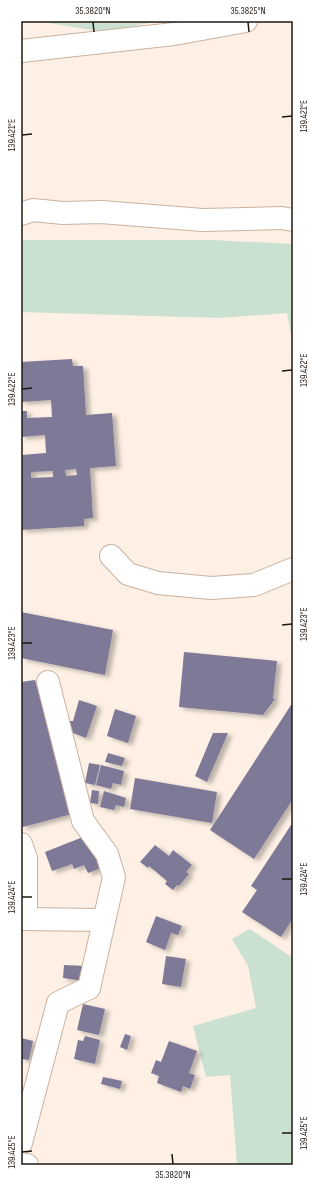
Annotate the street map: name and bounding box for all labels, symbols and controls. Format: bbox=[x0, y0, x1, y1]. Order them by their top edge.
text: 35.3820°N bbox=[75, 5, 111, 17]
text: 35.3825°N bbox=[231, 5, 266, 17]
text: 139.421°E bbox=[298, 100, 310, 132]
text: 139.421°E bbox=[6, 119, 18, 151]
text: 139.422°E bbox=[298, 353, 310, 387]
text: 139.422°E bbox=[6, 372, 18, 406]
text: 139.423°E bbox=[298, 607, 310, 641]
text: 139.423°E bbox=[6, 626, 18, 660]
text: 139.424°E bbox=[298, 863, 310, 895]
text: 139.424°E bbox=[6, 881, 18, 913]
text: 139.425°E bbox=[298, 1116, 310, 1150]
text: 139.425°E bbox=[6, 1135, 18, 1169]
text: 35.3820°N bbox=[155, 1169, 191, 1181]

